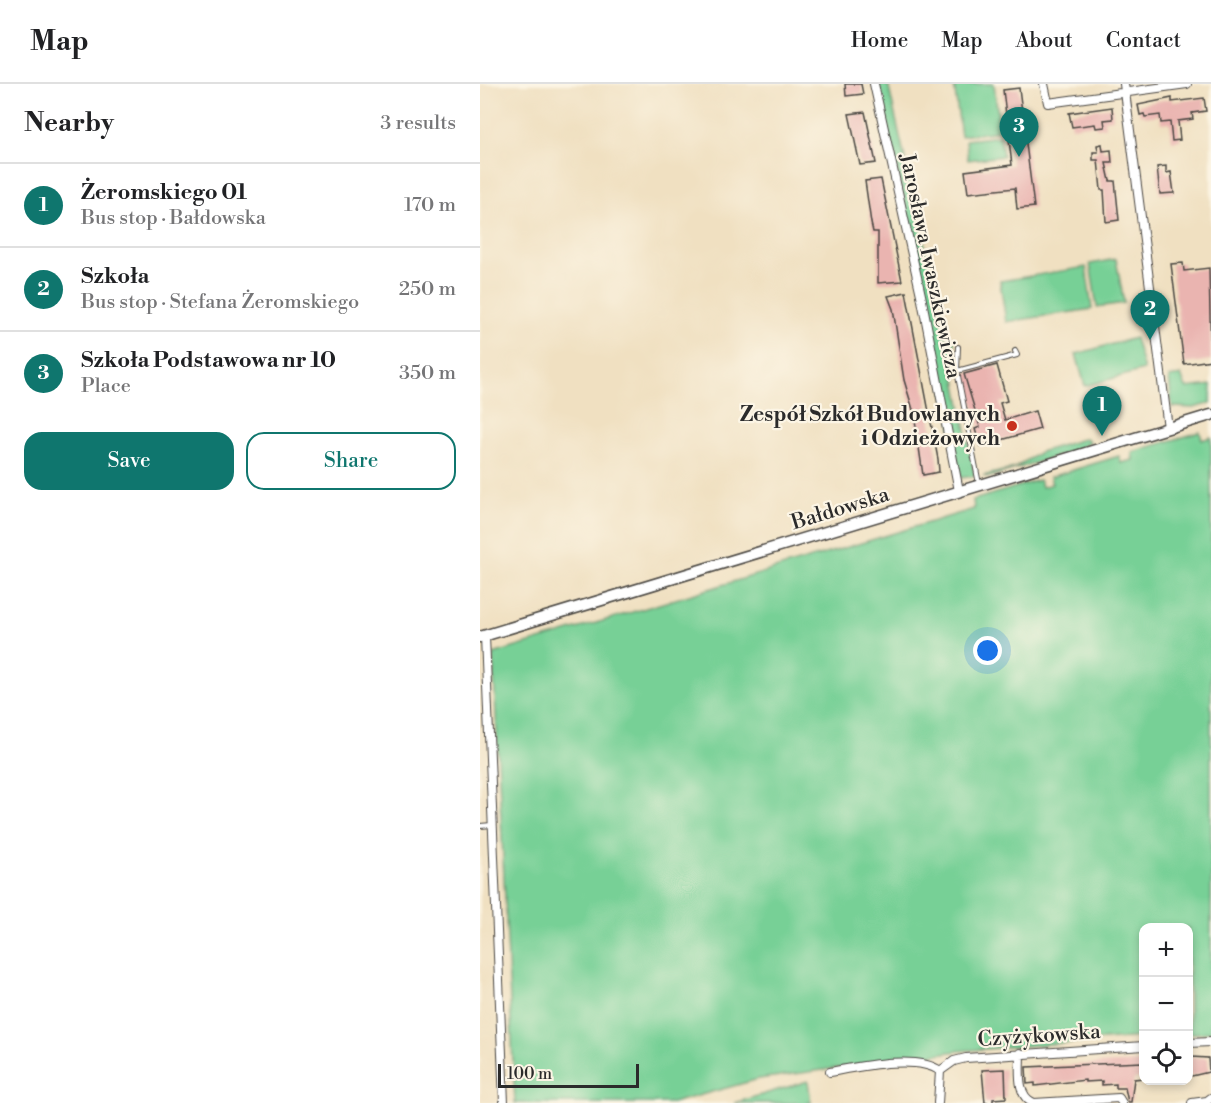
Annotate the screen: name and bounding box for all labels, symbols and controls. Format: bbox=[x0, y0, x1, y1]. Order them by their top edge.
text: Map bbox=[30, 24, 89, 59]
text: Home bbox=[851, 28, 908, 54]
text: Map bbox=[941, 28, 983, 54]
text: About bbox=[1016, 28, 1073, 54]
text: Contact bbox=[1106, 28, 1181, 54]
text: Nearby bbox=[24, 107, 114, 139]
pin: 3 bbox=[1000, 107, 1038, 157]
text: 3 results bbox=[380, 111, 456, 136]
street label: Jarosława Iwaszkiewicza bbox=[893, 150, 967, 381]
text: Żeromskiego 01 bbox=[81, 179, 247, 206]
text: 1 bbox=[39, 193, 48, 218]
text: 170 m bbox=[404, 193, 456, 218]
text: Bus stop · Bałdowska bbox=[81, 206, 266, 231]
text: Szkoła bbox=[81, 263, 149, 290]
text: 2 bbox=[37, 277, 50, 302]
text: 250 m bbox=[399, 277, 456, 302]
text: Bus stop · Stefana Żeromskiego bbox=[81, 290, 359, 315]
pin: 2 bbox=[1130, 290, 1170, 340]
text: Szkoła Podstawowa nr 10 bbox=[81, 347, 336, 374]
text: 3 bbox=[37, 361, 50, 386]
text: 350 m bbox=[399, 361, 456, 386]
text: Place bbox=[81, 374, 131, 399]
pin: 1 bbox=[1082, 386, 1122, 436]
place label: Zespół Szkół Budowlanych i Odzieżowych bbox=[740, 402, 1000, 452]
marker: Zespół Szkół Budowlanych i Odzieżowych bbox=[1005, 419, 1019, 433]
button: Save bbox=[24, 432, 234, 490]
button: Share bbox=[246, 432, 456, 490]
street label: Bałdowska bbox=[787, 482, 893, 536]
your location bbox=[973, 636, 1002, 665]
map controls bbox=[1139, 923, 1193, 1085]
button: + bbox=[1139, 923, 1193, 977]
button: − bbox=[1139, 977, 1193, 1031]
street label: Czyżykowska bbox=[977, 1019, 1102, 1053]
button: locate bbox=[1139, 1031, 1193, 1085]
scale bar bbox=[498, 1061, 639, 1088]
text: 100 m bbox=[507, 1064, 552, 1084]

